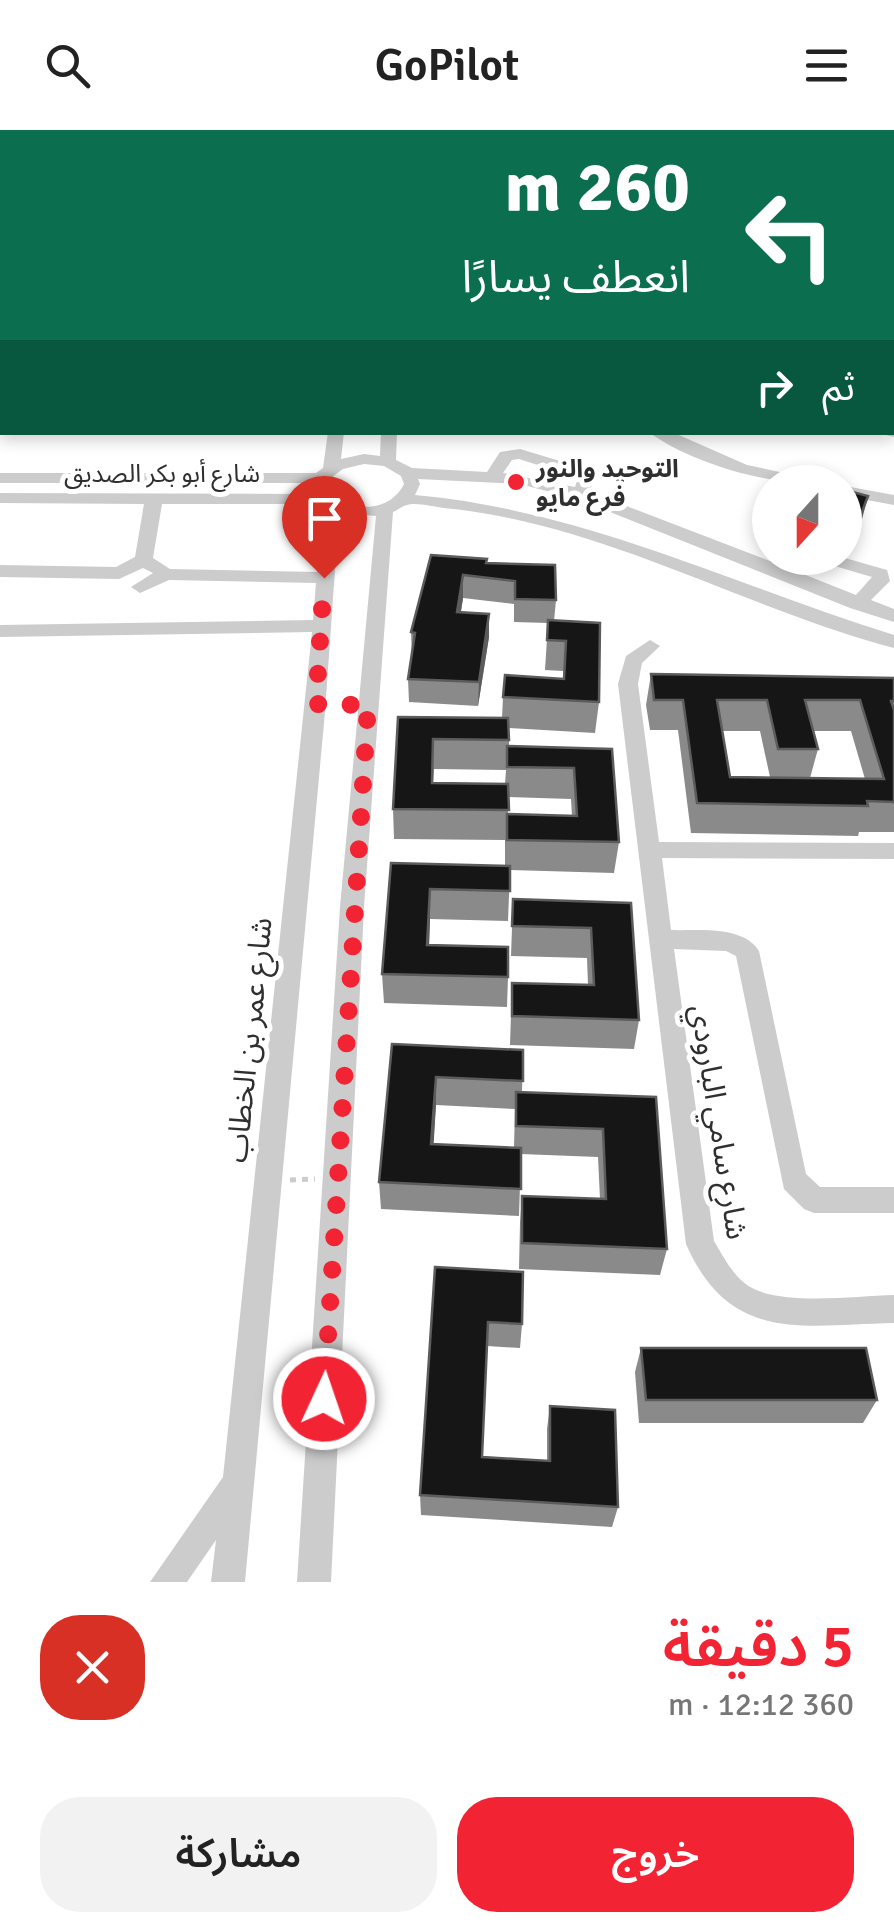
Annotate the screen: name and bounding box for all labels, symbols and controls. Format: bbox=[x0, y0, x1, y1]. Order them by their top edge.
icon: search bbox=[40, 38, 95, 93]
text: GoPilot bbox=[375, 38, 519, 93]
icon: menu bbox=[799, 38, 854, 93]
text: 260 m bbox=[505, 144, 690, 230]
icon: left bbox=[725, 170, 855, 300]
text: انعطف يسارًا bbox=[462, 250, 690, 305]
icon: right bbox=[747, 360, 802, 415]
text: ثم bbox=[822, 364, 855, 411]
place label: التوحيد والنور فرع مايو bbox=[535, 453, 679, 516]
street label: شارع أبو بكر الصديق bbox=[64, 458, 260, 492]
north arrow bbox=[752, 465, 862, 575]
map controls bbox=[752, 465, 862, 575]
marker: التوحيد والنور فرع مايو bbox=[505, 471, 527, 493]
pin bbox=[282, 476, 367, 579]
icon: arrive bbox=[297, 491, 352, 546]
street label: شارع عمر بن الخطاب bbox=[218, 916, 284, 1165]
street label: شارع سامي البارودي bbox=[678, 1002, 755, 1243]
position arrow bbox=[272, 1347, 376, 1451]
text: 5 دقيقة bbox=[663, 1610, 854, 1684]
button: close bbox=[40, 1615, 145, 1720]
text: 360 m · 12:12 bbox=[668, 1685, 854, 1724]
button: مشاركة bbox=[40, 1797, 437, 1912]
button: خروج bbox=[457, 1797, 854, 1912]

